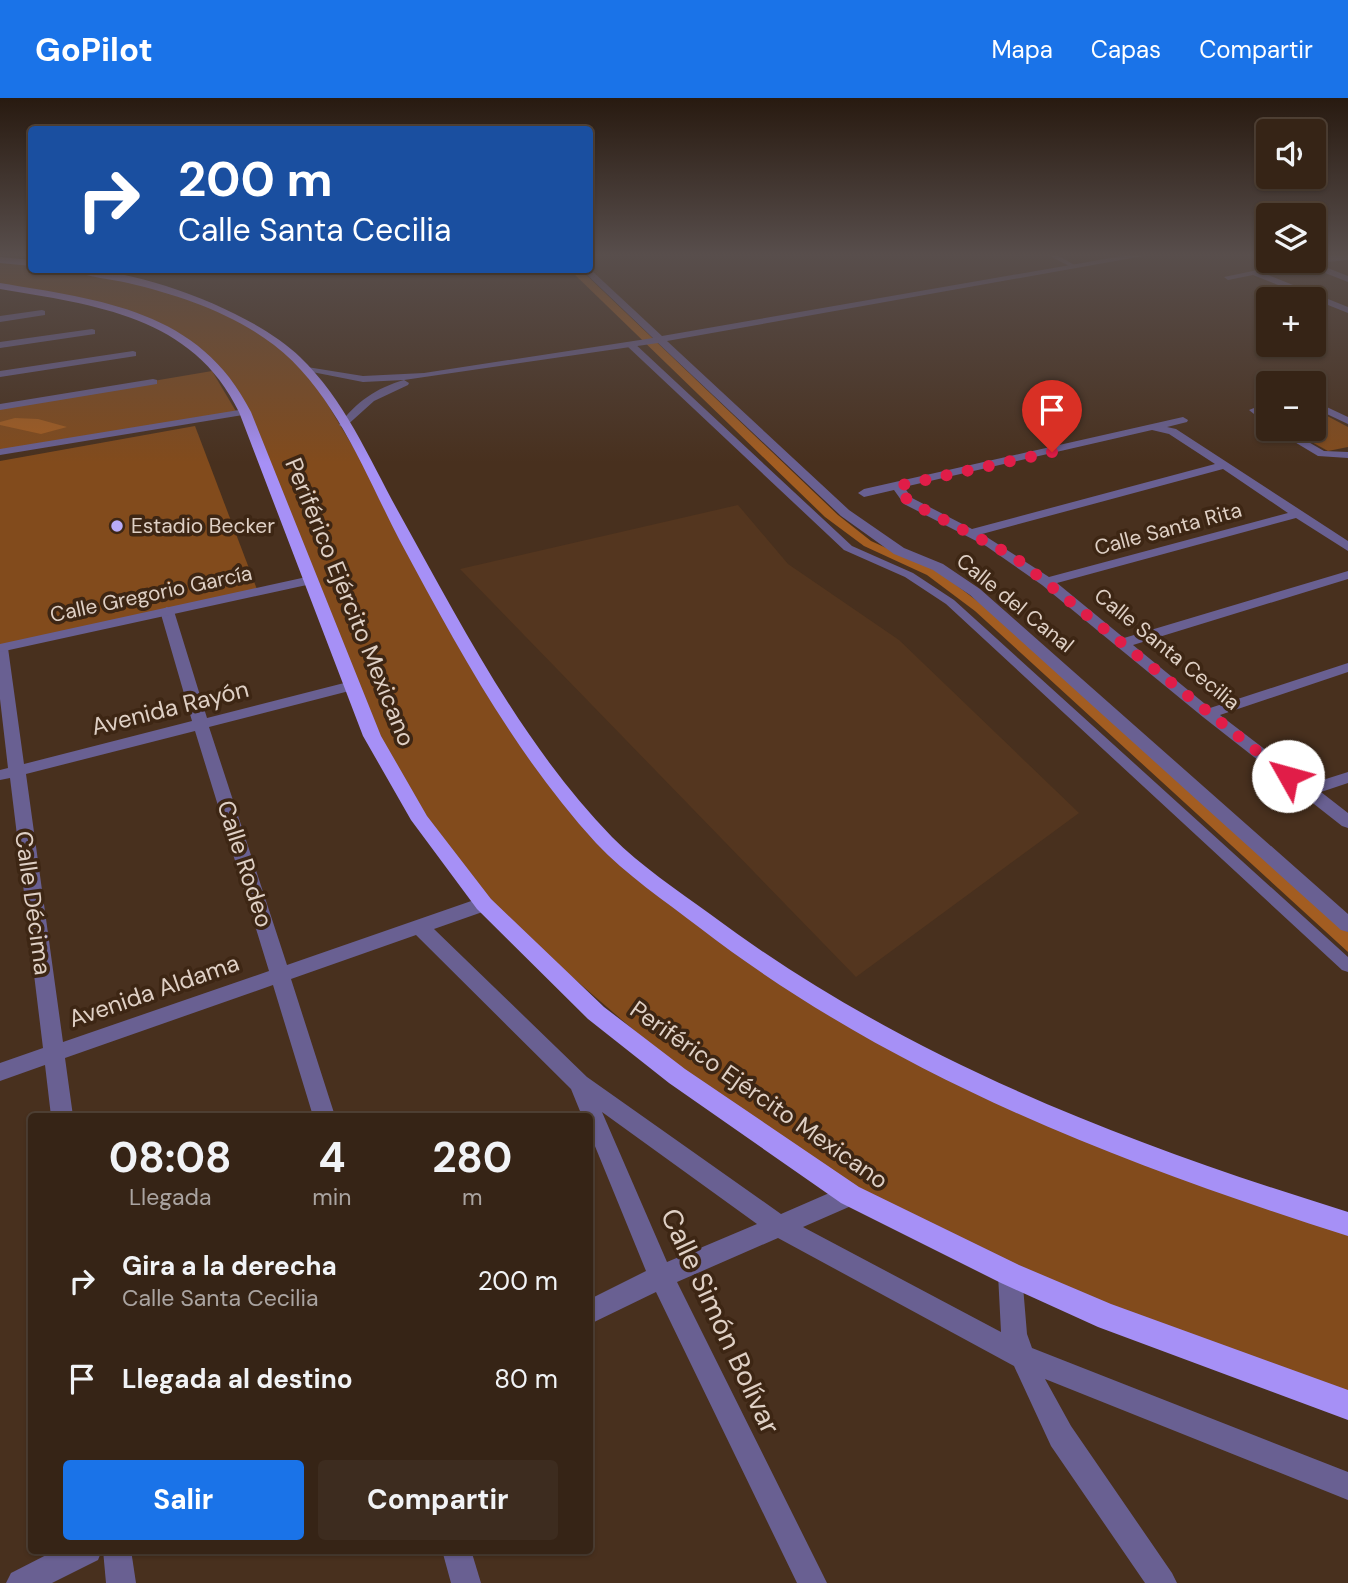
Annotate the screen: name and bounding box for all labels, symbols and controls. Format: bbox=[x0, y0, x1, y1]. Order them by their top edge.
text: GoPilot bbox=[35, 28, 153, 71]
text: Mapa bbox=[991, 34, 1053, 65]
text: Capas bbox=[1091, 34, 1161, 65]
text: Compartir bbox=[1199, 34, 1313, 65]
map controls bbox=[1256, 119, 1326, 441]
button: sound bbox=[1256, 119, 1326, 189]
text: 200 m bbox=[178, 147, 333, 211]
icon: right bbox=[63, 154, 154, 245]
button: layers bbox=[1256, 203, 1326, 273]
text: Calle Santa Cecilia bbox=[178, 209, 451, 251]
button: + bbox=[1256, 287, 1326, 357]
button: − bbox=[1256, 371, 1326, 441]
pin bbox=[1022, 380, 1082, 452]
icon: arrive bbox=[1033, 391, 1071, 429]
street label: Periférico Ejército Mexicano bbox=[278, 453, 423, 750]
street label: Calle Santa Rita bbox=[1091, 496, 1245, 562]
place label: Estadio Becker bbox=[131, 512, 275, 540]
marker: Estadio Becker bbox=[109, 518, 125, 534]
street label: Calle del Canal bbox=[950, 547, 1080, 659]
street label: Calle Gregorio García bbox=[47, 559, 255, 629]
street label: Calle Santa Cecilia bbox=[1088, 582, 1246, 716]
street label: Avenida Rayón bbox=[88, 673, 252, 742]
position arrow bbox=[1251, 739, 1325, 813]
street label: Calle Rodeo bbox=[210, 796, 281, 931]
street label: Calle Décima bbox=[8, 829, 59, 977]
street label: Avenida Aldama bbox=[65, 947, 243, 1034]
street label: Periférico Ejército Mexicano bbox=[624, 994, 894, 1196]
text: 08:08 bbox=[109, 1130, 232, 1185]
text: 4 bbox=[318, 1130, 346, 1185]
text: 280 bbox=[432, 1130, 512, 1185]
text: Llegada bbox=[129, 1182, 211, 1212]
text: min bbox=[312, 1182, 352, 1212]
text: m bbox=[462, 1182, 483, 1212]
street label: Calle Simón Bolívar bbox=[652, 1202, 789, 1440]
text: Gira a la derecha bbox=[122, 1249, 337, 1283]
icon: right bbox=[63, 1262, 101, 1300]
text: 200 m bbox=[478, 1264, 558, 1298]
text: Calle Santa Cecilia bbox=[122, 1283, 319, 1313]
icon: arrive bbox=[63, 1360, 101, 1398]
text: Llegada al destino bbox=[122, 1362, 353, 1396]
text: 80 m bbox=[494, 1362, 558, 1396]
button: Salir bbox=[63, 1460, 304, 1540]
button: Compartir bbox=[318, 1460, 558, 1540]

